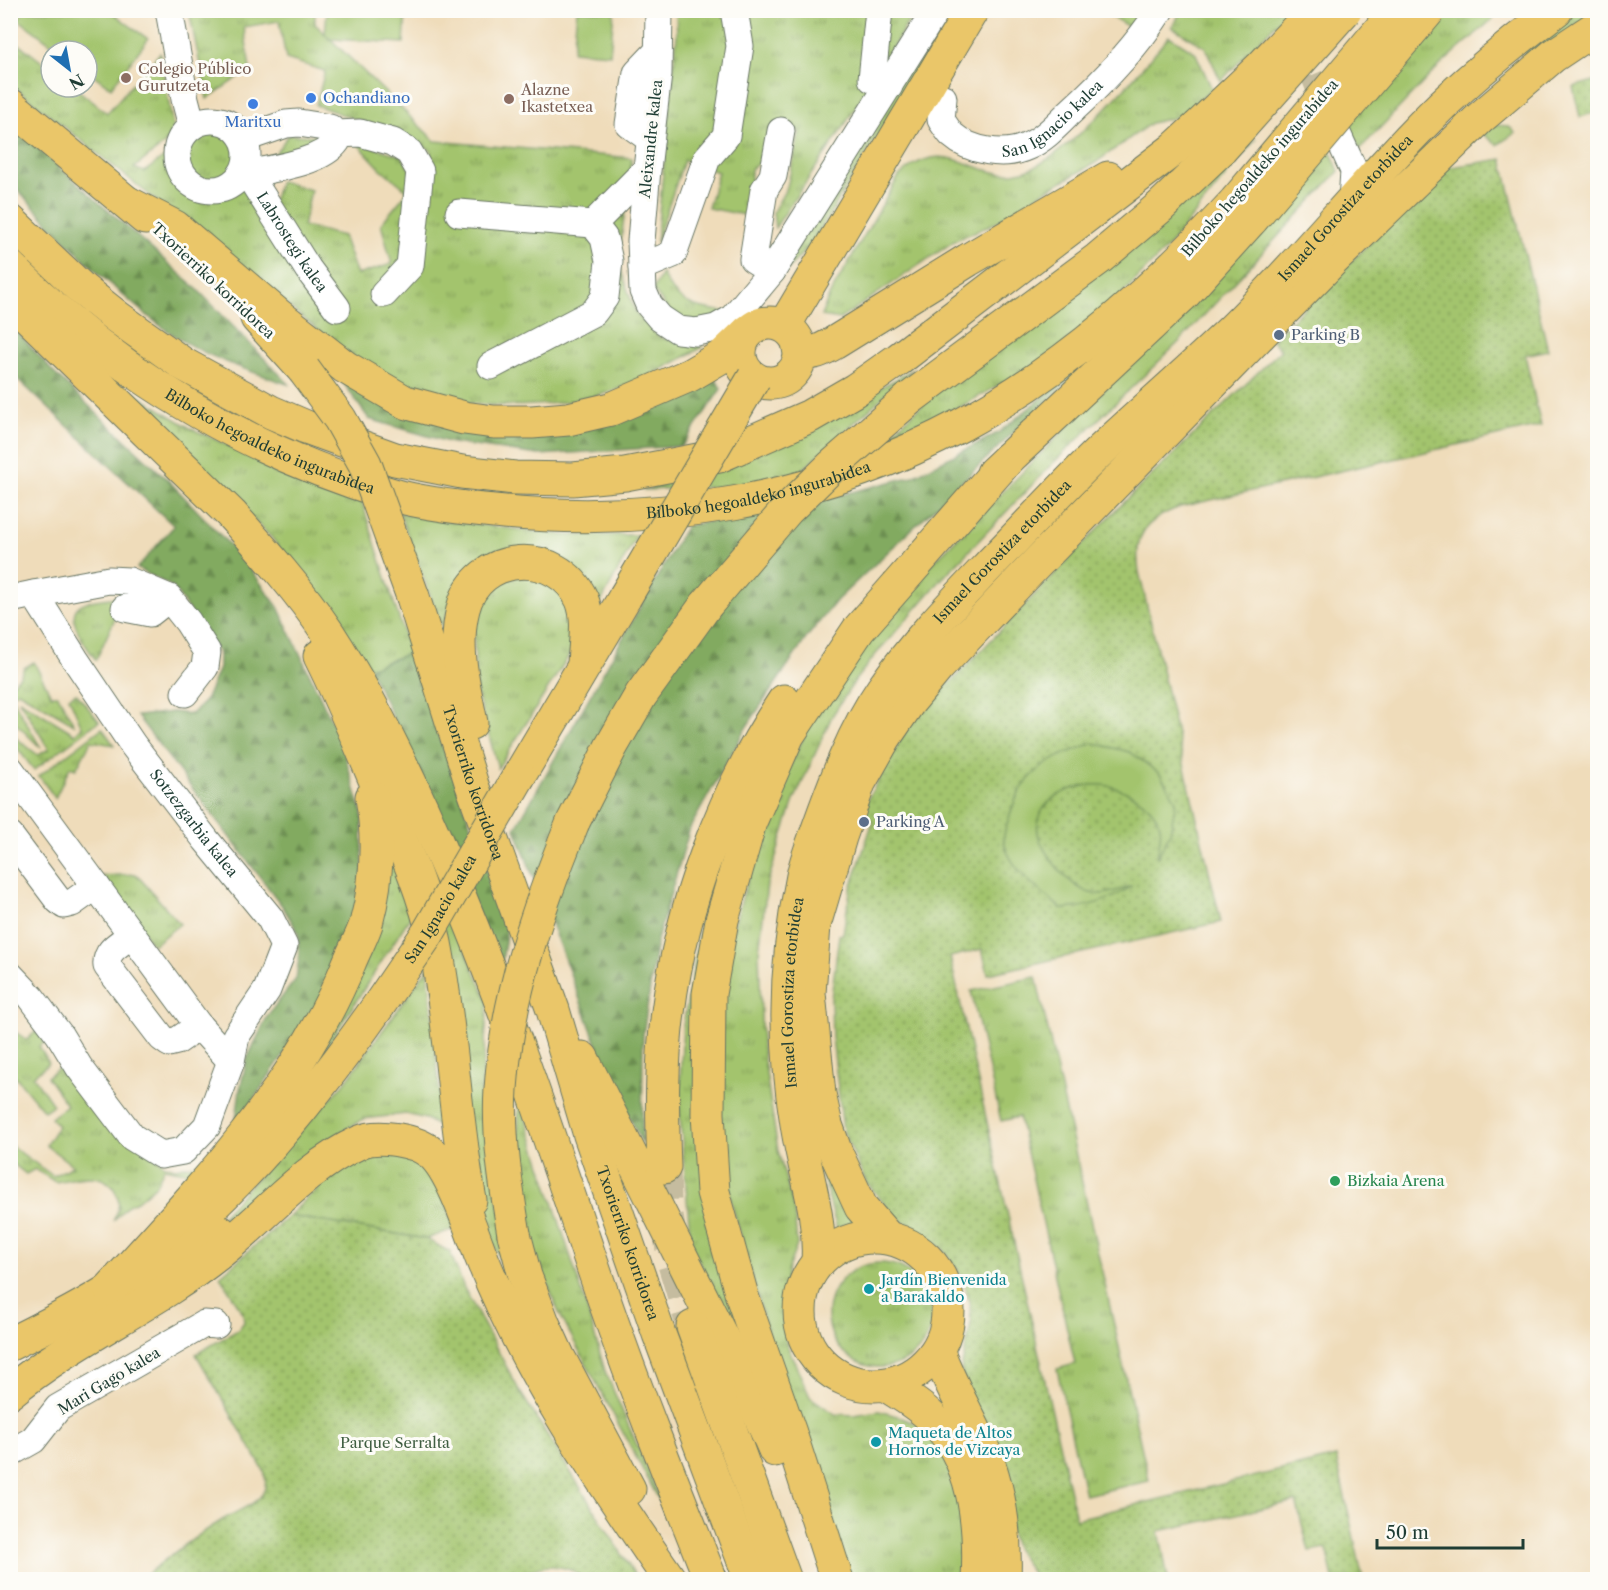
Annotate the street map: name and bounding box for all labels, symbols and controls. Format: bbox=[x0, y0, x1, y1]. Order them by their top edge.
north arrow bbox=[39, 39, 99, 99]
place label: Colegio Público Gurutzeta bbox=[138, 59, 251, 95]
text: N bbox=[66, 70, 88, 94]
marker: Colegio Público Gurutzeta bbox=[119, 71, 133, 85]
street label: Bilboko hegoaldeko ingurabidea bbox=[1177, 75, 1342, 260]
street label: San Ignacio kalea bbox=[1001, 76, 1107, 161]
street label: Aleixandre kalea bbox=[635, 79, 666, 200]
place label: Alazne Ikastetxea bbox=[520, 80, 593, 116]
place label: Ochandiano bbox=[323, 88, 410, 107]
marker: Ochandiano bbox=[304, 91, 318, 105]
marker: Alazne Ikastetxea bbox=[502, 92, 516, 106]
marker: Maritxu bbox=[246, 97, 260, 111]
place label: Maritxu bbox=[224, 112, 282, 131]
street label: Ismael Gorostiza etorbidea bbox=[1274, 130, 1417, 285]
street label: Labrostegi kalea bbox=[253, 188, 332, 296]
street label: Txorierriko korridorea bbox=[148, 219, 279, 343]
place label: Parking B bbox=[1291, 325, 1360, 344]
marker: Parking B bbox=[1272, 328, 1286, 342]
street label: Bilboko hegoaldeko ingurabidea bbox=[162, 384, 377, 498]
street label: Bilboko hegoaldeko ingurabidea bbox=[645, 457, 873, 523]
street label: Ismael Gorostiza etorbidea bbox=[929, 475, 1075, 627]
street label: Txorierriko korridorea bbox=[439, 703, 508, 862]
street label: Sotzezgarbia kalea bbox=[146, 765, 242, 881]
place label: Parking A bbox=[876, 812, 946, 831]
marker: Parking A bbox=[857, 815, 871, 829]
street label: San Ignacio kalea bbox=[400, 851, 480, 967]
street label: Ismael Gorostiza etorbidea bbox=[778, 896, 808, 1089]
street label: Txorierriko korridorea bbox=[592, 1163, 663, 1323]
place label: Bizkaia Arena bbox=[1347, 1171, 1445, 1190]
marker: Bizkaia Arena bbox=[1328, 1174, 1342, 1188]
place label: Jardín Bienvenida a Barakaldo bbox=[879, 1270, 1007, 1306]
marker: Jardín Bienvenida a Barakaldo bbox=[862, 1282, 876, 1296]
street label: Mari Gago kalea bbox=[54, 1343, 163, 1419]
place label: Maqueta de Altos Hornos de Vizcaya bbox=[888, 1423, 1021, 1459]
park label: Parque Serralta bbox=[340, 1433, 450, 1452]
marker: Maqueta de Altos Hornos de Vizcaya bbox=[869, 1435, 883, 1449]
scale bar bbox=[1377, 1512, 1522, 1550]
text: 50 m bbox=[1386, 1522, 1429, 1544]

